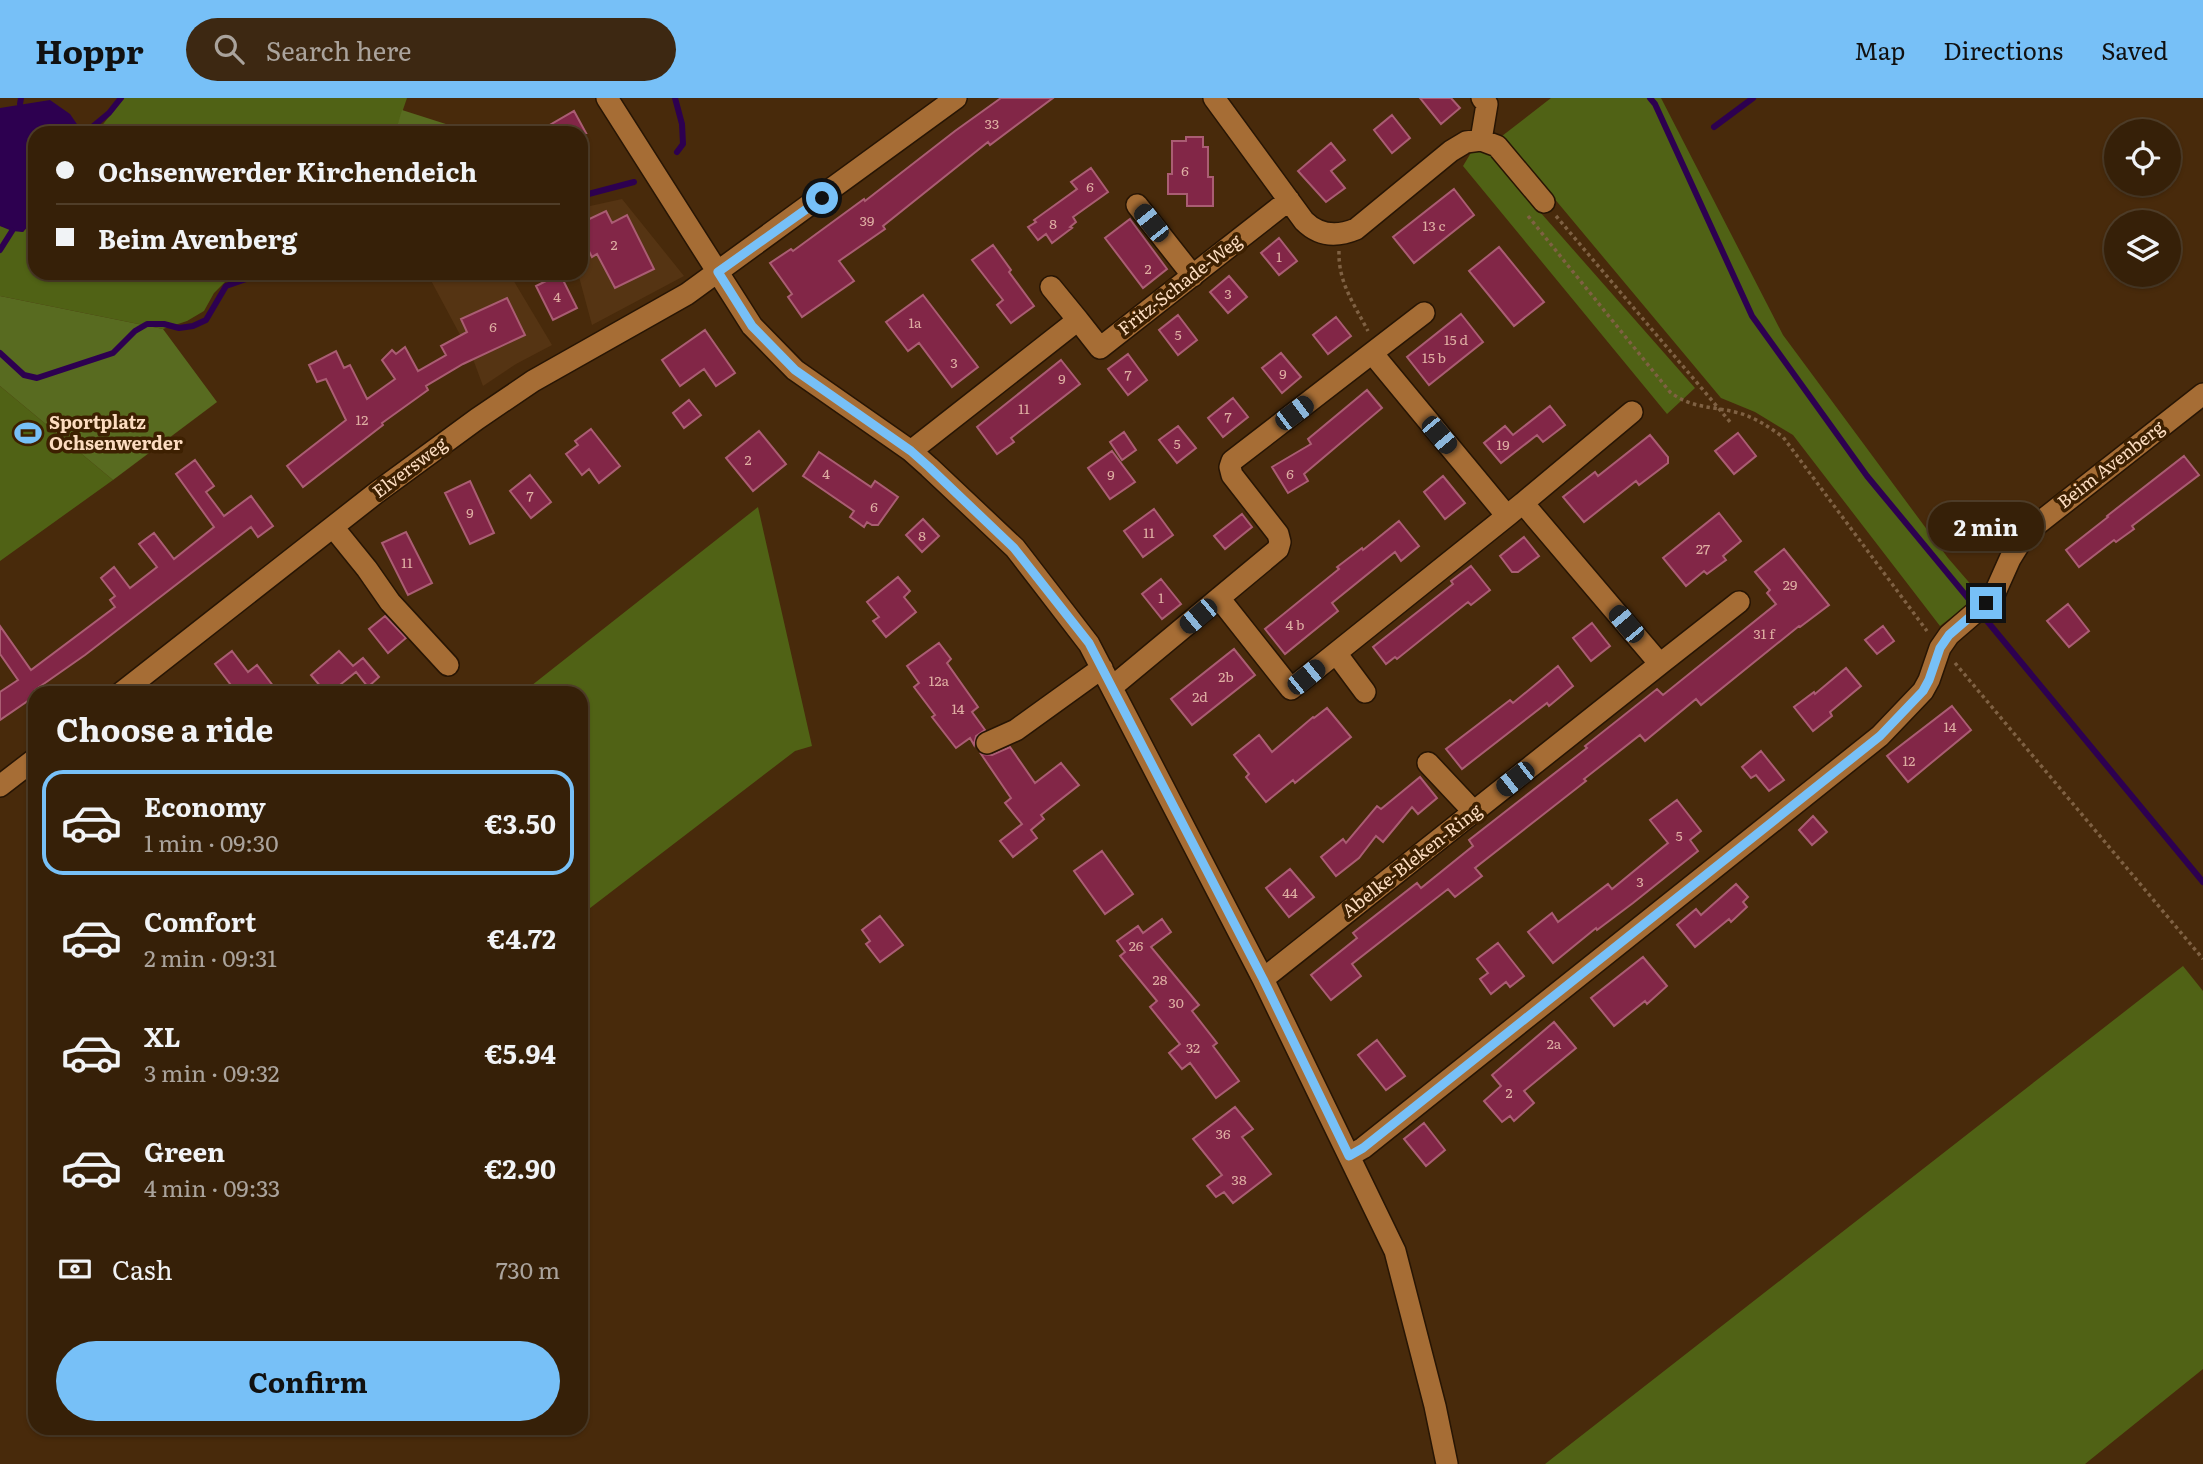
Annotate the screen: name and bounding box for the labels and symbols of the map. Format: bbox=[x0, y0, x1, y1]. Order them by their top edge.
house number: 33 bbox=[985, 113, 999, 133]
house number: 6 bbox=[1181, 160, 1189, 180]
house number: 6 bbox=[1086, 176, 1094, 196]
route start bbox=[806, 182, 838, 214]
car bbox=[1130, 200, 1173, 246]
house number: 39 bbox=[860, 210, 874, 230]
house number: 8 bbox=[1049, 213, 1057, 233]
house number: 13 c bbox=[1422, 215, 1446, 235]
street label: Fritz-Schade-Weg bbox=[1111, 226, 1248, 341]
house number: 2 bbox=[610, 234, 618, 254]
house number: 1 bbox=[1276, 246, 1282, 266]
house number: 2 bbox=[1144, 258, 1152, 278]
house number: 3 bbox=[1224, 283, 1232, 303]
house number: 4 bbox=[553, 286, 561, 306]
house number: 1a bbox=[908, 312, 922, 332]
house number: 6 bbox=[489, 316, 497, 336]
house number: 5 bbox=[1174, 324, 1182, 344]
house number: 15 d bbox=[1444, 329, 1469, 349]
house number: 15 b bbox=[1422, 347, 1446, 367]
house number: 3 bbox=[950, 352, 958, 372]
house number: 9 bbox=[1279, 363, 1287, 383]
house number: 7 bbox=[1124, 364, 1132, 384]
house number: 9 bbox=[1058, 368, 1066, 388]
car bbox=[1271, 392, 1318, 434]
house number: 11 bbox=[1018, 398, 1030, 418]
house number: 7 bbox=[1224, 406, 1232, 426]
place label: Sportplatz Ochsenwerder bbox=[49, 408, 183, 456]
house number: 12 bbox=[356, 409, 368, 429]
car bbox=[1418, 412, 1461, 458]
street label: Beim Avenberg bbox=[2051, 413, 2170, 514]
sports icon: Sportplatz Ochsenwerder bbox=[13, 418, 43, 448]
street label: Elversweg bbox=[366, 429, 453, 504]
house number: 5 bbox=[1173, 433, 1181, 453]
house number: 19 bbox=[1496, 434, 1510, 454]
house number: 2 bbox=[744, 449, 752, 469]
house number: 4 bbox=[822, 463, 830, 483]
house number: 6 bbox=[1286, 463, 1294, 483]
house number: 9 bbox=[1107, 464, 1115, 484]
house number: 7 bbox=[526, 485, 534, 505]
house number: 6 bbox=[870, 496, 878, 516]
house number: 9 bbox=[466, 502, 474, 522]
callout: 2 min bbox=[1928, 502, 2044, 550]
house number: 11 bbox=[1143, 522, 1155, 542]
house number: 8 bbox=[918, 525, 926, 545]
house number: 27 bbox=[1696, 538, 1710, 558]
house number: 11 bbox=[401, 552, 413, 572]
house number: 29 bbox=[1783, 574, 1797, 594]
house number: 1 bbox=[1158, 587, 1164, 607]
route end bbox=[1970, 587, 2002, 619]
car bbox=[1176, 594, 1221, 638]
car bbox=[1605, 601, 1648, 647]
house number: 4 b bbox=[1285, 614, 1305, 634]
house number: 31 f bbox=[1753, 623, 1776, 643]
car bbox=[1284, 656, 1329, 698]
house number: 2b bbox=[1218, 666, 1234, 686]
house number: 12a bbox=[929, 670, 950, 690]
house number: 2d bbox=[1192, 686, 1208, 706]
house number: 14 bbox=[952, 698, 965, 718]
house number: 14 bbox=[1944, 716, 1957, 736]
house number: 12 bbox=[1903, 750, 1915, 770]
car bbox=[1492, 758, 1539, 800]
street label: Abelke-Bleken-Ring bbox=[1335, 796, 1488, 923]
house number: 5 bbox=[1675, 825, 1683, 845]
house number: 3 bbox=[1636, 871, 1644, 891]
house number: 44 bbox=[1282, 882, 1298, 902]
house number: 26 bbox=[1129, 935, 1144, 955]
house number: 28 bbox=[1153, 969, 1168, 989]
house number: 30 bbox=[1168, 992, 1184, 1012]
house number: 2a bbox=[1547, 1033, 1562, 1053]
house number: 32 bbox=[1186, 1037, 1200, 1057]
house number: 2 bbox=[1505, 1082, 1513, 1102]
house number: 36 bbox=[1215, 1123, 1231, 1143]
house number: 38 bbox=[1231, 1169, 1247, 1189]

